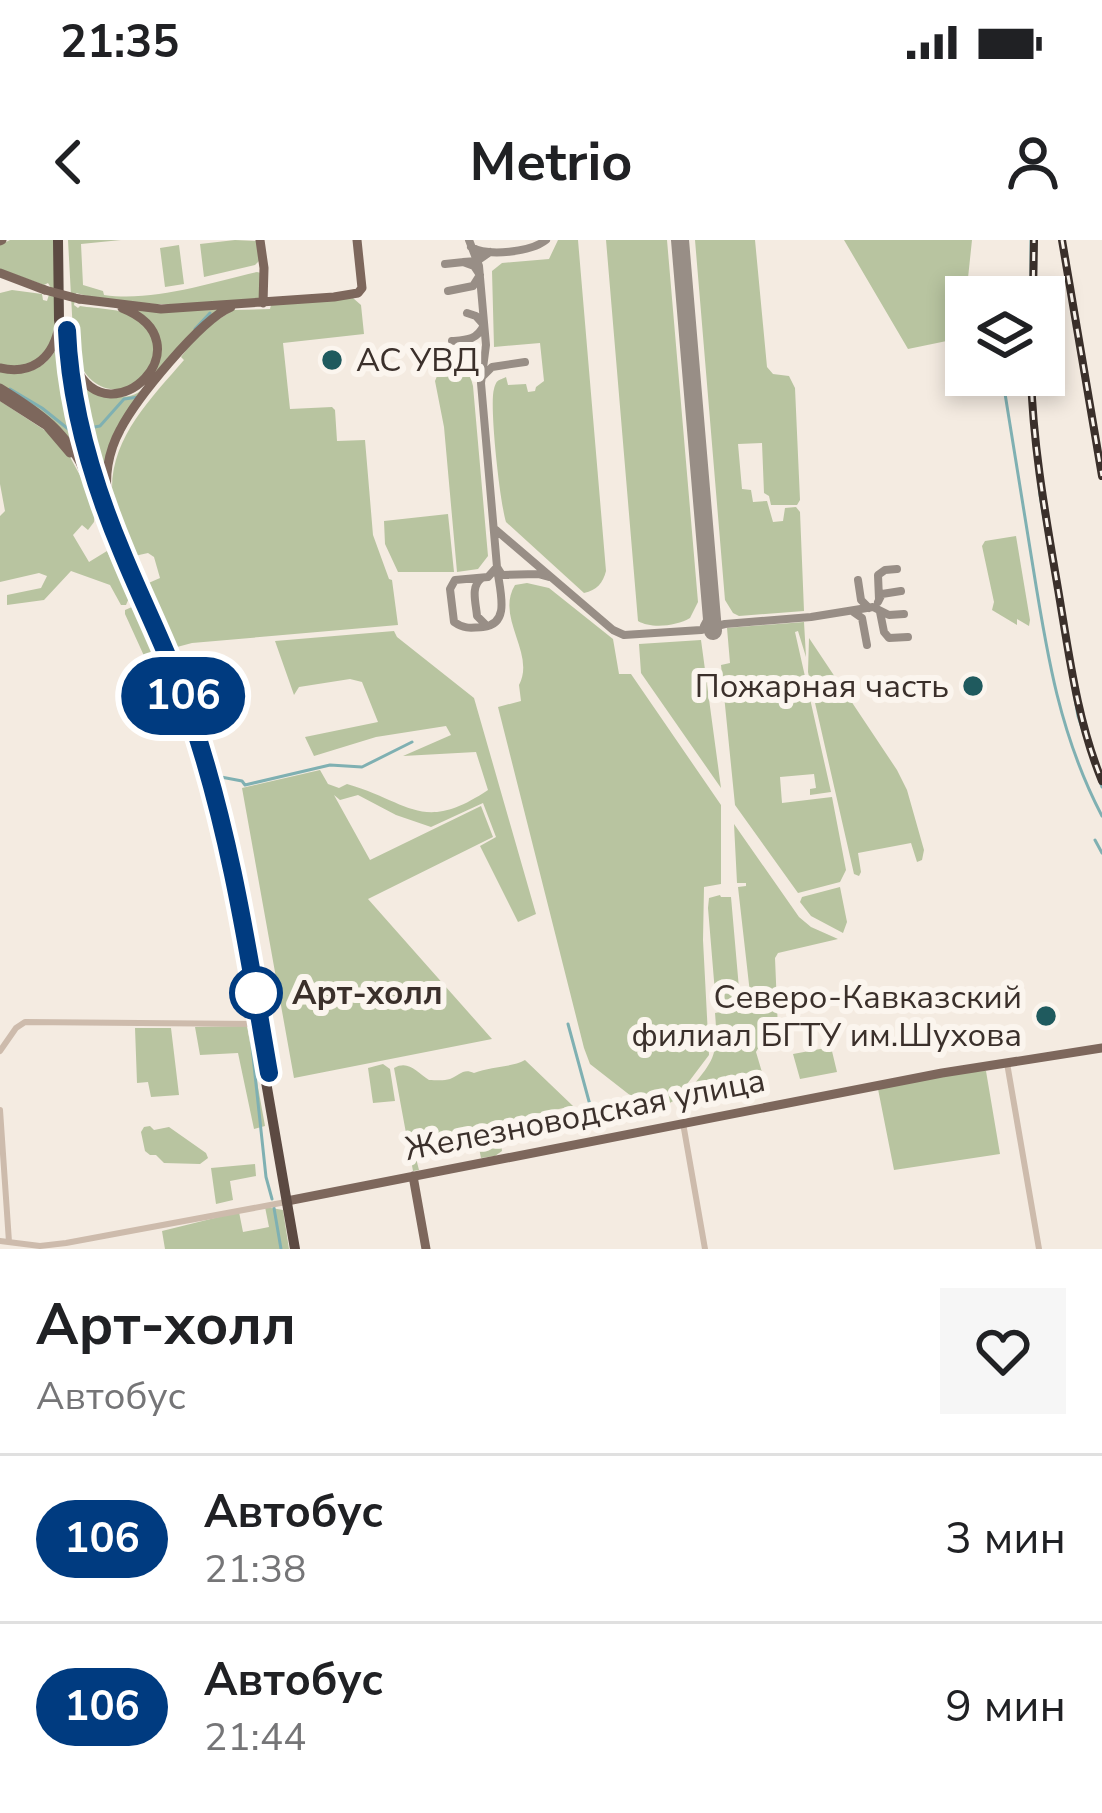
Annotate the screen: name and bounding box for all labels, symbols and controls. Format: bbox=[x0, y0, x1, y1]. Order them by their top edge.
text: 21:35 bbox=[60, 12, 179, 73]
text: Metrio bbox=[470, 125, 632, 199]
icon: back bbox=[36, 129, 102, 195]
icon: person bbox=[1000, 129, 1066, 195]
map controls bbox=[945, 276, 1065, 396]
button: layers bbox=[945, 276, 1065, 396]
place label: АС УВД bbox=[356, 338, 479, 383]
marker: АС УВД bbox=[319, 347, 345, 373]
line badge: 106 bbox=[114, 657, 252, 735]
place label: Пожарная часть bbox=[695, 664, 949, 709]
text: 106 bbox=[145, 667, 221, 724]
marker: Пожарная часть bbox=[960, 673, 986, 699]
marker: Арт-холл bbox=[231, 968, 281, 1018]
place label: Арт-холл bbox=[292, 971, 443, 1016]
place label: Северо-Кавказский филиал БГТУ им.Шухова bbox=[632, 975, 1022, 1058]
marker: Северо-Кавказский филиал БГТУ им.Шухова bbox=[1033, 1003, 1059, 1029]
street label: Железноводская улица bbox=[401, 1058, 769, 1172]
text: Арт-холл bbox=[36, 1286, 296, 1364]
button: heart bbox=[940, 1288, 1066, 1414]
text: Автобус bbox=[36, 1370, 186, 1423]
text: Автобус bbox=[204, 1482, 383, 1543]
text: 3 мин bbox=[945, 1508, 1066, 1569]
text: 106 bbox=[64, 1510, 140, 1567]
text: 21:38 bbox=[204, 1543, 307, 1596]
text: Автобус bbox=[204, 1650, 383, 1711]
text: 9 мин bbox=[945, 1676, 1066, 1737]
text: 106 bbox=[64, 1678, 140, 1735]
text: 21:44 bbox=[204, 1711, 307, 1764]

